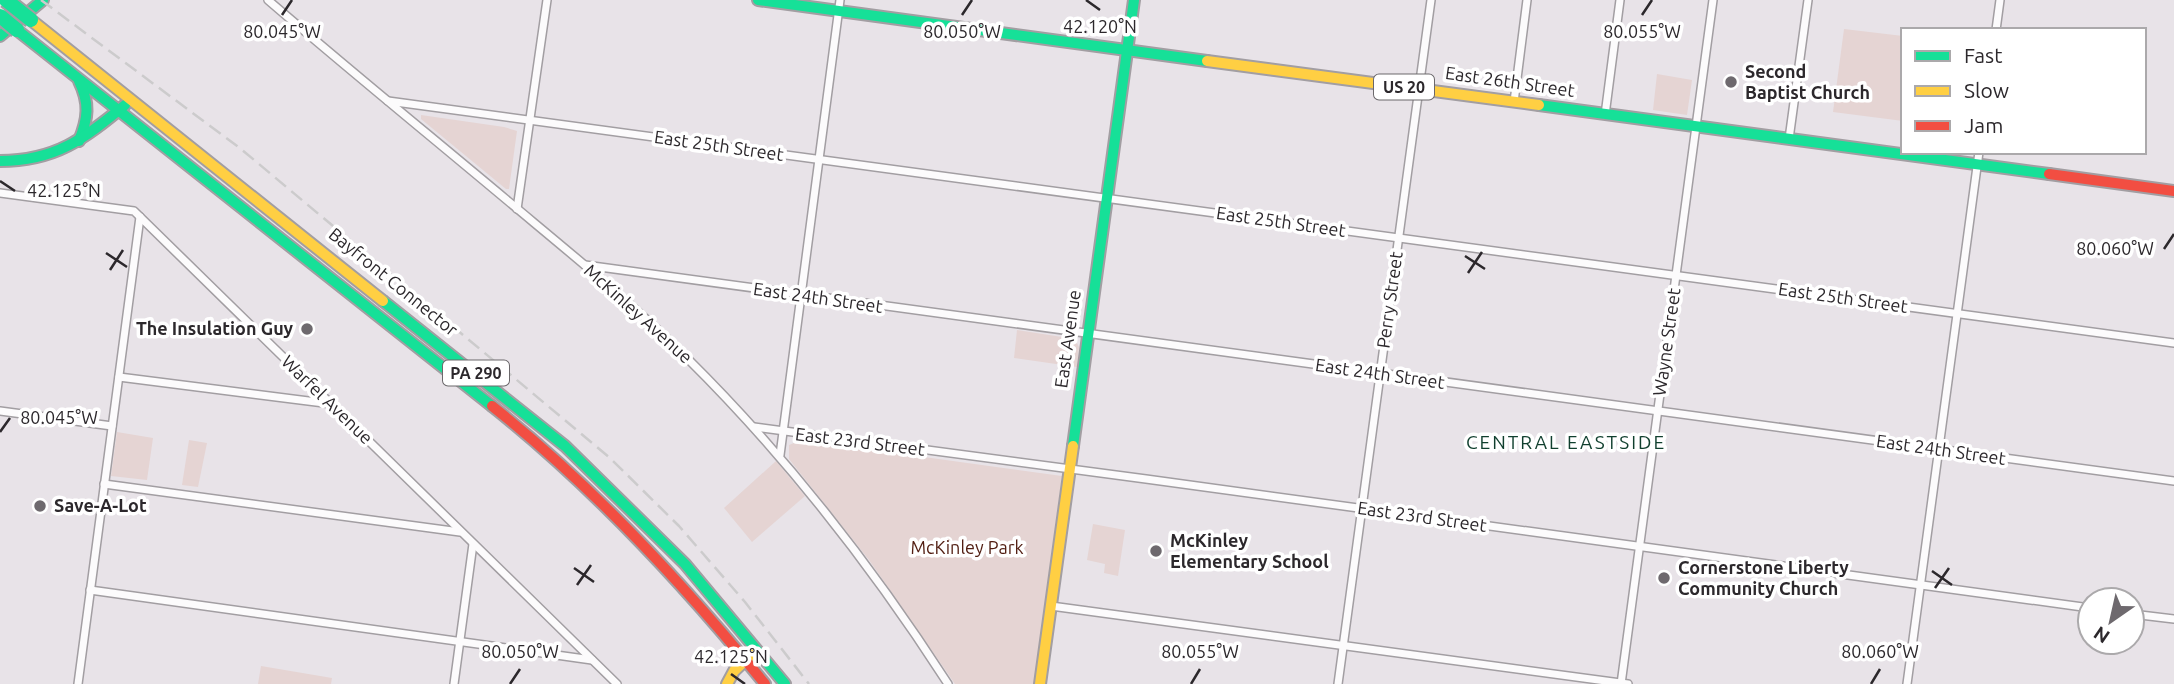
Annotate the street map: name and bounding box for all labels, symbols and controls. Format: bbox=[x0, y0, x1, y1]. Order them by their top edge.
text: 42.120°N bbox=[1063, 16, 1137, 36]
text: 80.045°W bbox=[243, 21, 321, 41]
text: 80.050°W bbox=[923, 21, 1001, 41]
text: 80.055°W bbox=[1603, 21, 1681, 41]
legend bbox=[1901, 28, 2146, 154]
text: Fast bbox=[1964, 43, 2002, 67]
place label: Second Baptist Church bbox=[1745, 61, 1870, 102]
street label: East 26th Street bbox=[1444, 62, 1576, 100]
road number: US 20 bbox=[1374, 74, 1434, 100]
marker: Second Baptist Church bbox=[1723, 74, 1739, 90]
text: Slow bbox=[1964, 78, 2009, 102]
text: Jam bbox=[1964, 113, 2003, 137]
street label: East 25th Street bbox=[653, 126, 785, 164]
text: 42.125°N bbox=[27, 180, 101, 200]
street label: East 25th Street bbox=[1215, 202, 1347, 240]
street label: Bayfront Connector bbox=[325, 223, 462, 339]
text: 80.060°W bbox=[2076, 238, 2154, 258]
street label: Perry Street bbox=[1372, 250, 1406, 349]
street label: McKinley Avenue bbox=[581, 260, 697, 367]
street label: East 24th Street bbox=[752, 278, 884, 316]
street label: East 25th Street bbox=[1777, 278, 1909, 316]
street label: Wayne Street bbox=[1649, 287, 1683, 397]
street label: East Avenue bbox=[1050, 288, 1084, 389]
place label: The Insulation Guy bbox=[136, 318, 293, 338]
marker: The Insulation Guy bbox=[299, 321, 315, 337]
street label: Warfel Avenue bbox=[278, 351, 377, 448]
street label: East 24th Street bbox=[1314, 354, 1446, 392]
road number: PA 290 bbox=[443, 360, 509, 386]
text: 80.045°W bbox=[20, 407, 98, 427]
street label: East 23rd Street bbox=[794, 423, 926, 459]
street label: East 24th Street bbox=[1875, 430, 2007, 468]
district label: CENTRAL EASTSIDE bbox=[1466, 431, 1666, 453]
place label: Save-A-Lot bbox=[54, 495, 147, 515]
street label: East 23rd Street bbox=[1356, 497, 1488, 535]
marker: Save-A-Lot bbox=[32, 498, 48, 514]
place label: McKinley Elementary School bbox=[1170, 530, 1329, 571]
park label: McKinley Park bbox=[910, 537, 1024, 557]
marker: McKinley Elementary School bbox=[1148, 543, 1164, 559]
place label: Cornerstone Liberty Community Church bbox=[1678, 557, 1849, 598]
marker: Cornerstone Liberty Community Church bbox=[1656, 570, 1672, 586]
north arrow bbox=[2076, 586, 2146, 656]
text: N bbox=[2089, 622, 2114, 648]
text: 80.050°W bbox=[481, 641, 559, 661]
text: 80.055°W bbox=[1161, 641, 1239, 661]
text: 80.060°W bbox=[1841, 641, 1919, 661]
text: 42.125°N bbox=[694, 646, 768, 666]

